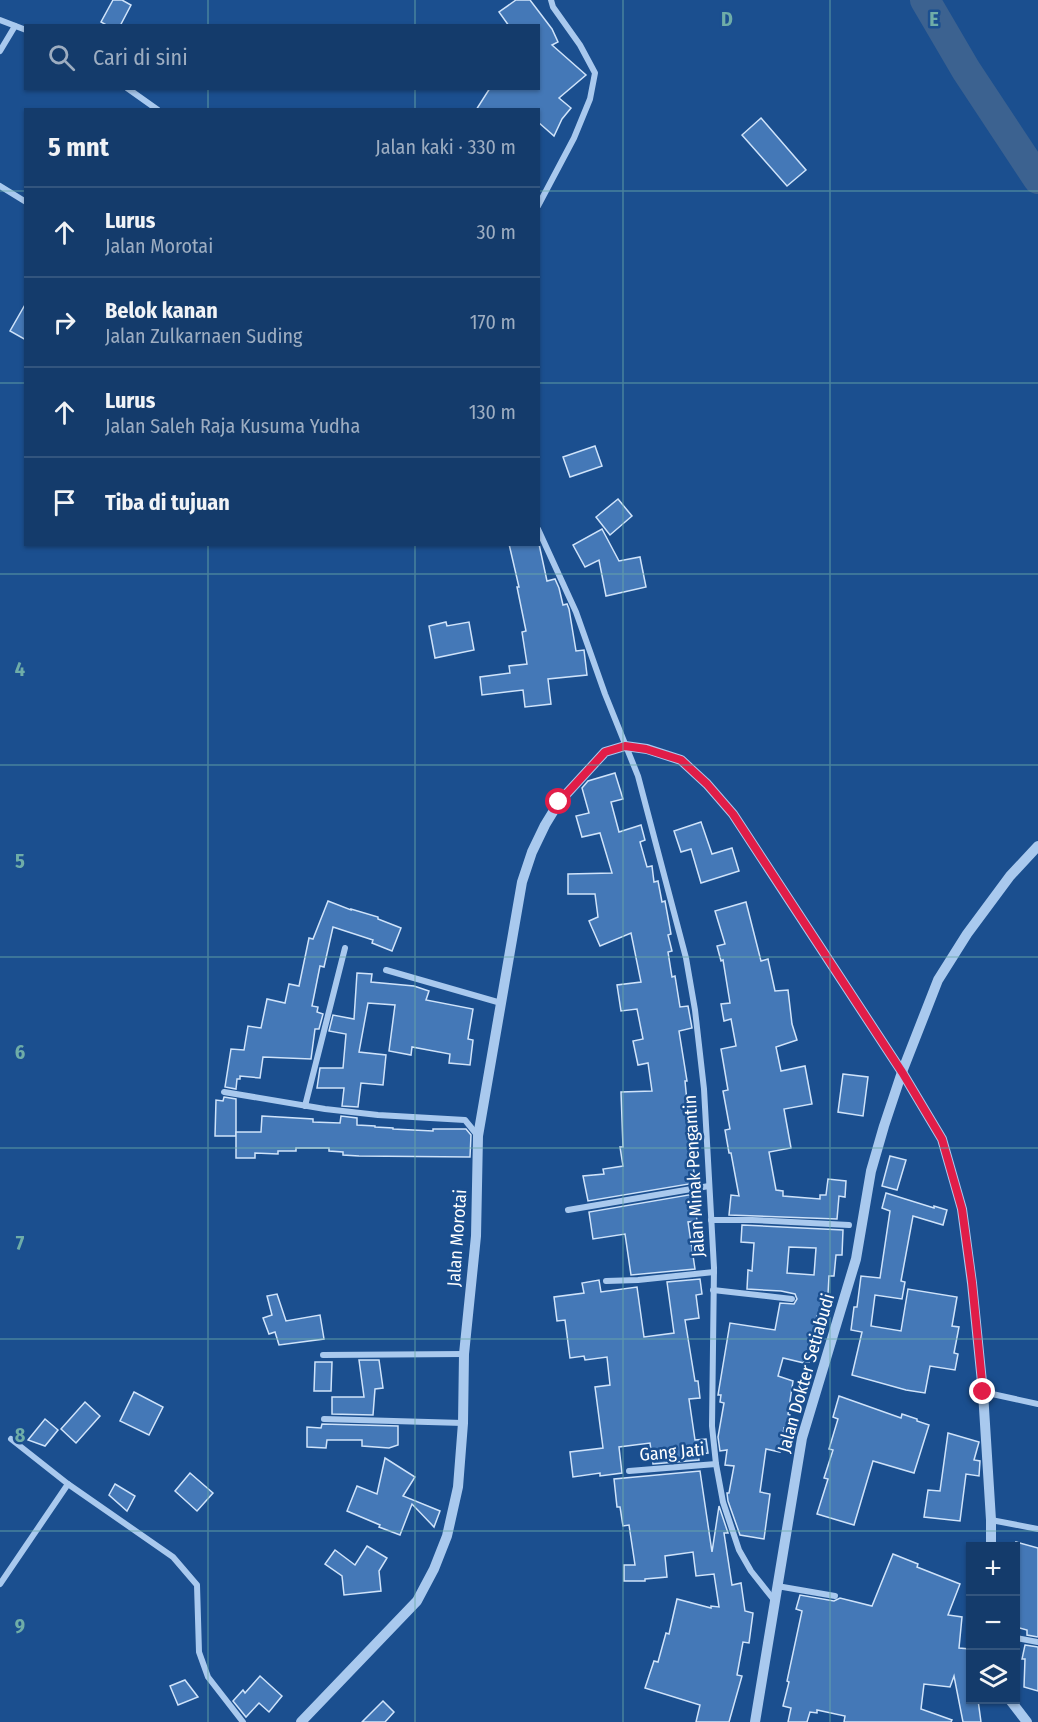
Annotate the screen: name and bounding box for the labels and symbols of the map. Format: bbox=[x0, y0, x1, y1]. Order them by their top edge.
text: D bbox=[721, 7, 733, 31]
text: E bbox=[929, 7, 939, 31]
text: 4 bbox=[15, 657, 25, 681]
route start bbox=[545, 788, 571, 814]
text: 5 bbox=[15, 849, 25, 873]
text: 6 bbox=[15, 1040, 25, 1064]
street label: Jalan Minak Pengantin bbox=[679, 1094, 709, 1258]
street label: Jalan Morotai bbox=[443, 1189, 471, 1287]
text: 7 bbox=[16, 1231, 25, 1255]
street label: Jalan Dokter Setiabudi bbox=[773, 1291, 839, 1455]
route end bbox=[969, 1378, 995, 1404]
text: 8 bbox=[15, 1423, 26, 1447]
street label: Gang Jati bbox=[638, 1438, 706, 1466]
text: 9 bbox=[15, 1614, 25, 1638]

